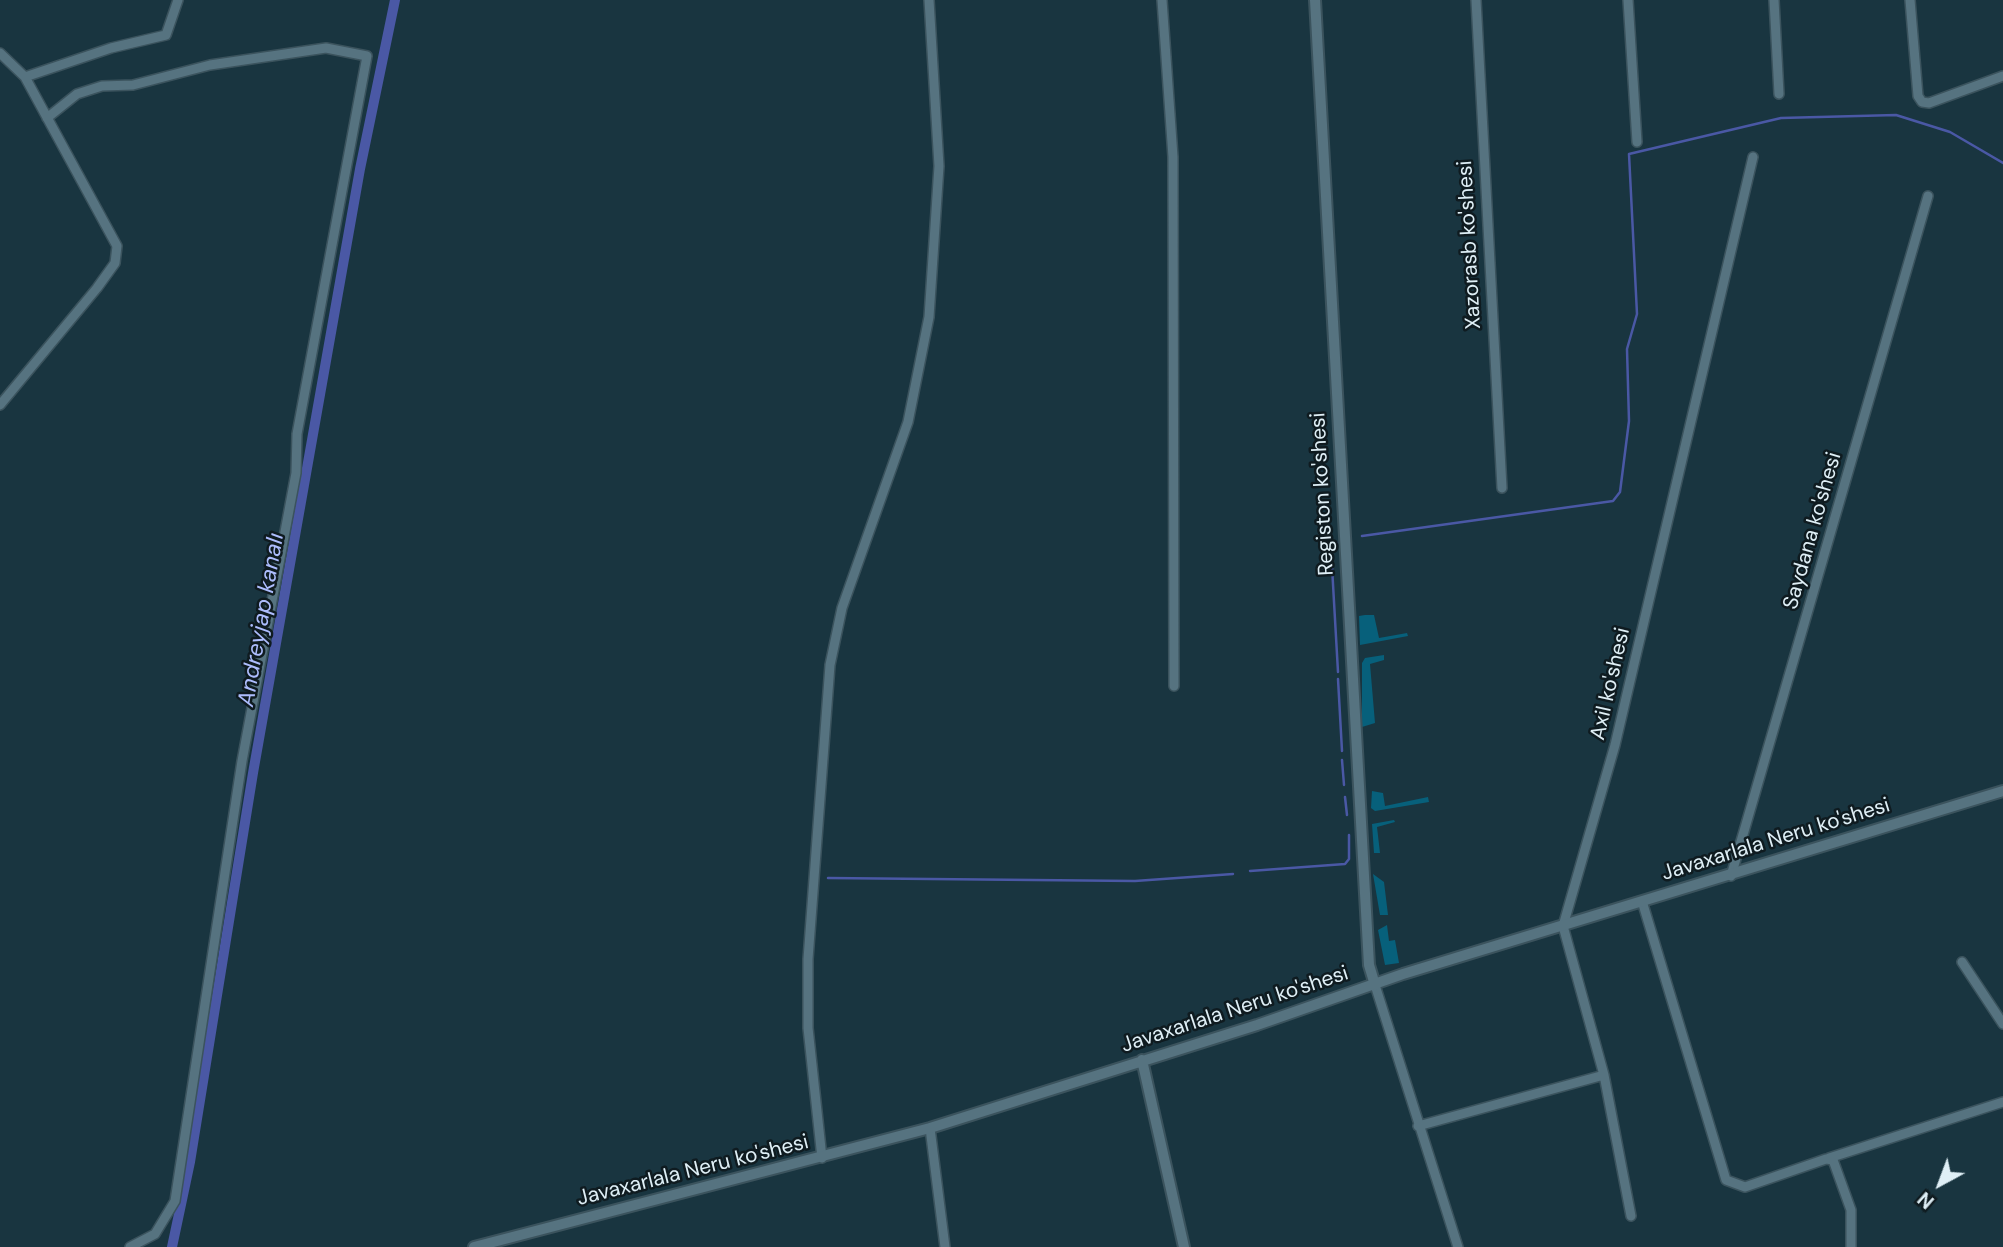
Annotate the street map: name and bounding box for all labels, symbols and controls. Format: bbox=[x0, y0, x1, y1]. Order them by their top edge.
street label: Xazorasb ko'shesi bbox=[1453, 160, 1487, 330]
street label: Registon ko'shesi bbox=[1306, 412, 1340, 576]
street label: Saydana ko'shesi bbox=[1778, 449, 1848, 613]
water label: Andreyjap kanalı bbox=[233, 531, 291, 709]
street label: Axil ko'shesi bbox=[1586, 625, 1636, 743]
street label: Javaxarlala Neru ko'shesi bbox=[1659, 793, 1893, 887]
street label: Javaxarlala Neru ko'shesi bbox=[1118, 961, 1352, 1059]
street label: Javaxarlala Neru ko'shesi bbox=[575, 1130, 811, 1212]
north arrow bbox=[1905, 1149, 1975, 1219]
text: N bbox=[1912, 1186, 1939, 1214]

